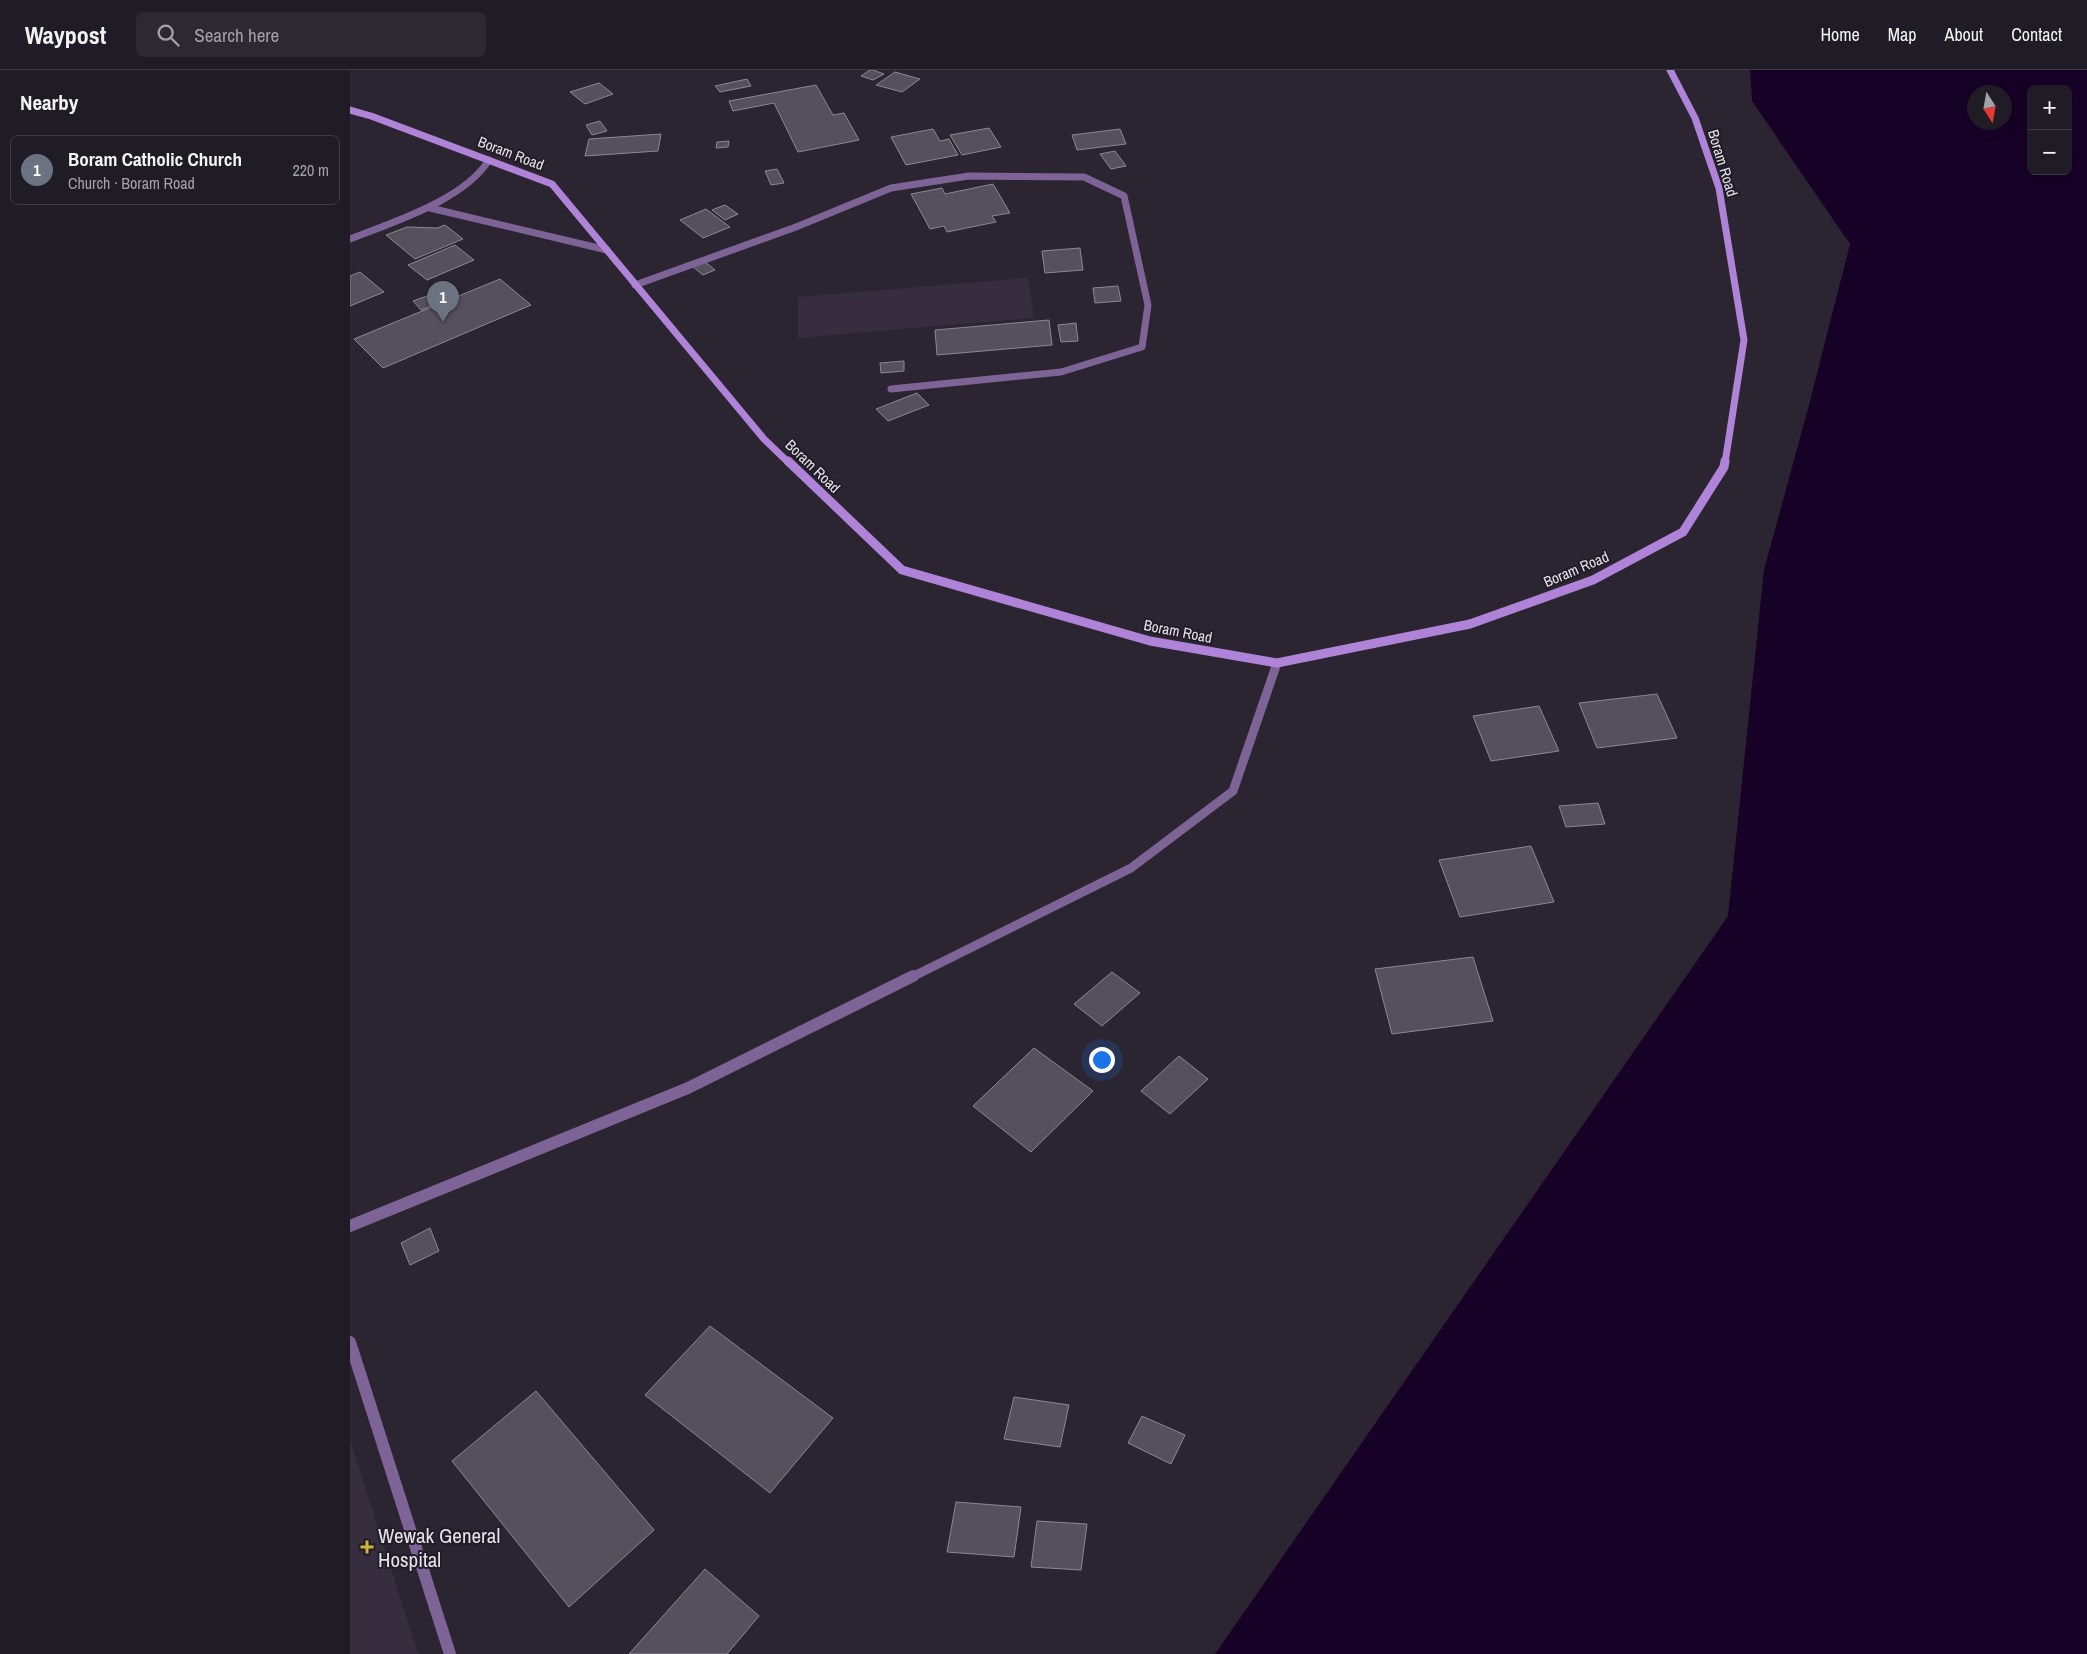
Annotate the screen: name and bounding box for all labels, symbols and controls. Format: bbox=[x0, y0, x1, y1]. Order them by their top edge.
search box bbox=[136, 12, 486, 57]
text: Waypost bbox=[25, 19, 106, 51]
icon: search bbox=[154, 21, 182, 49]
text: Search here bbox=[194, 22, 279, 48]
text: Home bbox=[1820, 22, 1860, 47]
text: Map bbox=[1888, 22, 1917, 47]
text: About bbox=[1945, 22, 1983, 47]
text: Contact bbox=[2011, 22, 2062, 47]
north arrow bbox=[1967, 85, 2012, 130]
map controls bbox=[2027, 85, 2072, 175]
button: + bbox=[2027, 85, 2072, 130]
text: Nearby bbox=[20, 88, 78, 117]
street label: Boram Road bbox=[1703, 127, 1743, 199]
button: − bbox=[2027, 130, 2072, 175]
street label: Boram Road bbox=[475, 131, 547, 175]
text: Boram Catholic Church bbox=[68, 146, 242, 172]
text: 1 bbox=[33, 159, 41, 181]
text: 220 m bbox=[293, 159, 329, 181]
text: Church · Boram Road bbox=[68, 172, 195, 194]
pin: 1 bbox=[427, 281, 459, 322]
street label: Boram Road bbox=[781, 434, 845, 498]
street label: Boram Road bbox=[1540, 546, 1612, 592]
street label: Boram Road bbox=[1142, 614, 1214, 648]
your location bbox=[1089, 1047, 1115, 1073]
place label: Wewak General Hospital bbox=[378, 1521, 500, 1574]
marker: Wewak General Hospital bbox=[360, 1540, 374, 1554]

